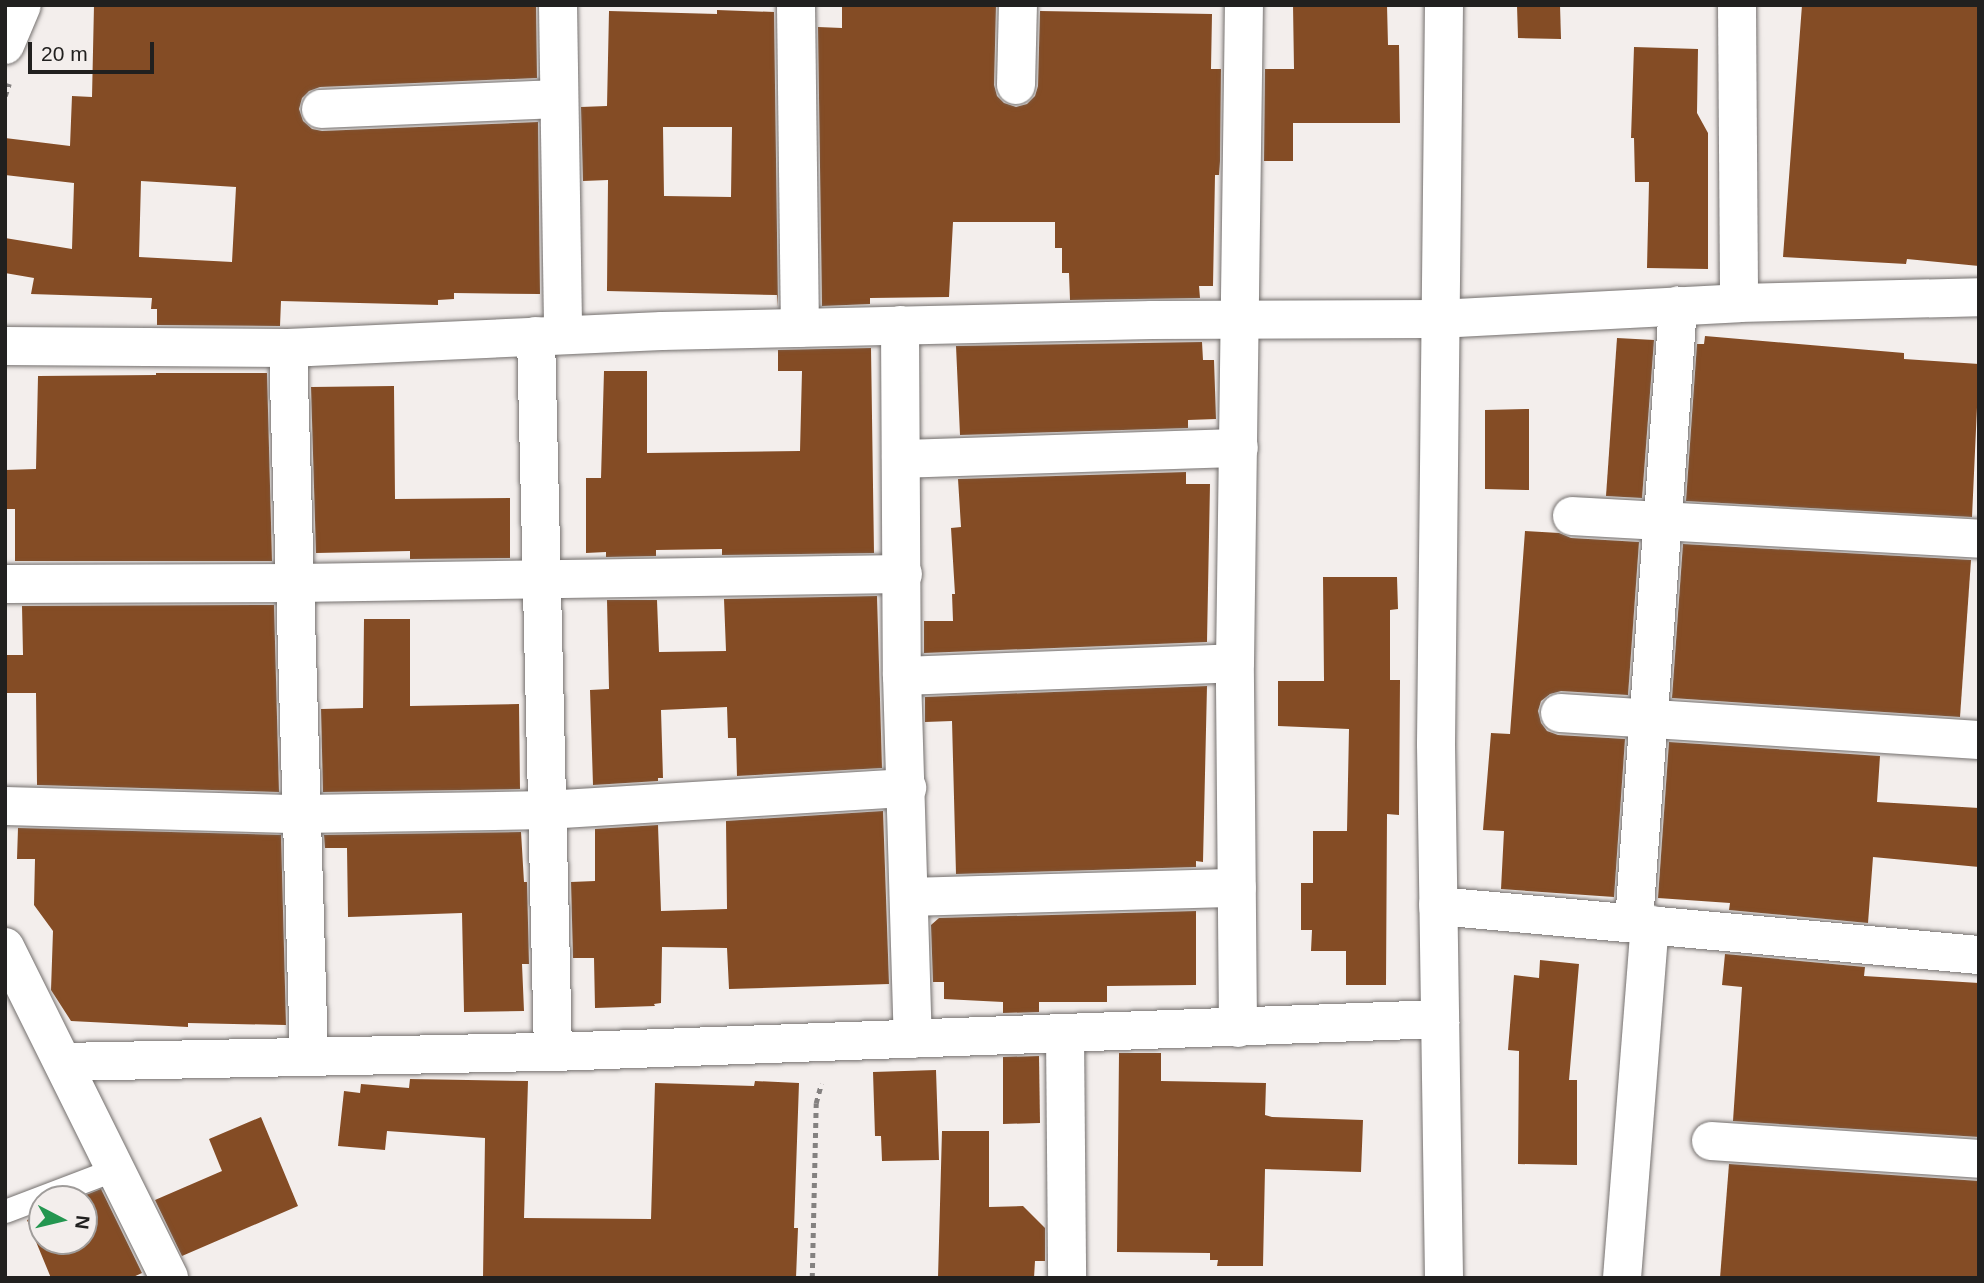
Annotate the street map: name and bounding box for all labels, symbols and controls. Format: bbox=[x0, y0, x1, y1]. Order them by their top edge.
scale bar bbox=[32, 28, 158, 72]
text: 20 m bbox=[41, 42, 88, 65]
north arrow bbox=[28, 1185, 98, 1255]
text: N bbox=[71, 1214, 94, 1230]

